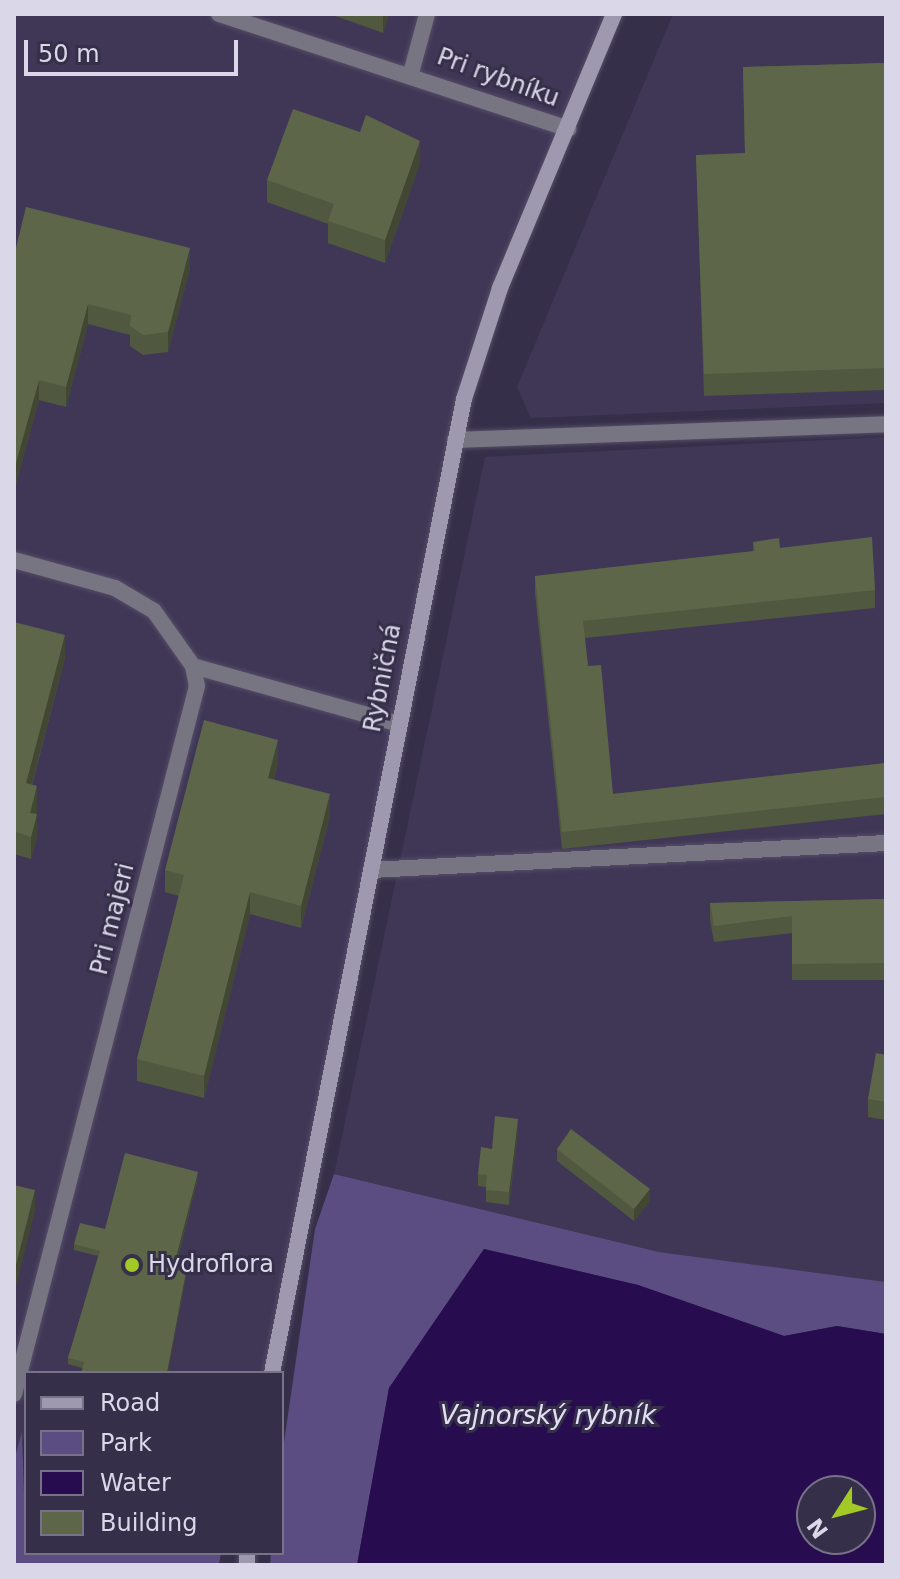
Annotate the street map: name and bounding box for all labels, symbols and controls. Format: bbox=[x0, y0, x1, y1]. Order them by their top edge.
scale bar bbox=[28, 24, 242, 74]
text: 50 m bbox=[38, 40, 100, 68]
street label: Pri rybníku bbox=[433, 43, 563, 113]
street label: Rybničná bbox=[358, 621, 408, 735]
street label: Pri majeri bbox=[85, 860, 141, 978]
place label: Hydroflora bbox=[148, 1251, 274, 1279]
marker: Hydroflora bbox=[123, 1256, 141, 1274]
legend bbox=[24, 1371, 284, 1555]
text: Road bbox=[100, 1389, 160, 1417]
water label: Vajnorský rybník bbox=[440, 1400, 656, 1432]
text: Park bbox=[100, 1429, 152, 1457]
text: Water bbox=[100, 1469, 171, 1497]
north arrow bbox=[796, 1475, 876, 1555]
text: Building bbox=[100, 1509, 197, 1537]
text: N bbox=[802, 1513, 833, 1543]

